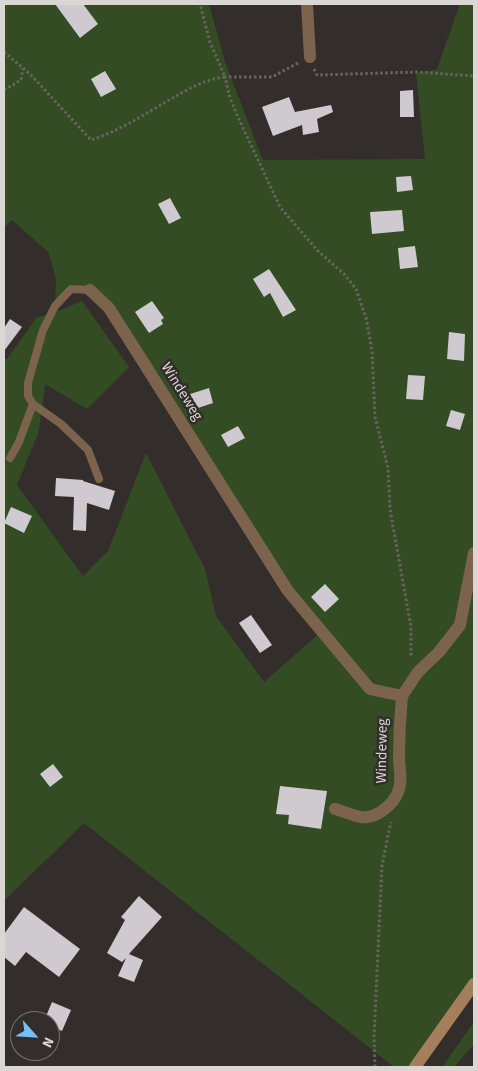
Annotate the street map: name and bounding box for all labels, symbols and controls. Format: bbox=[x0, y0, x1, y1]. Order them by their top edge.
street label: Windeweg bbox=[156, 360, 206, 424]
street label: Windeweg bbox=[373, 718, 393, 784]
north arrow bbox=[10, 1011, 60, 1061]
text: N bbox=[37, 1034, 59, 1051]

